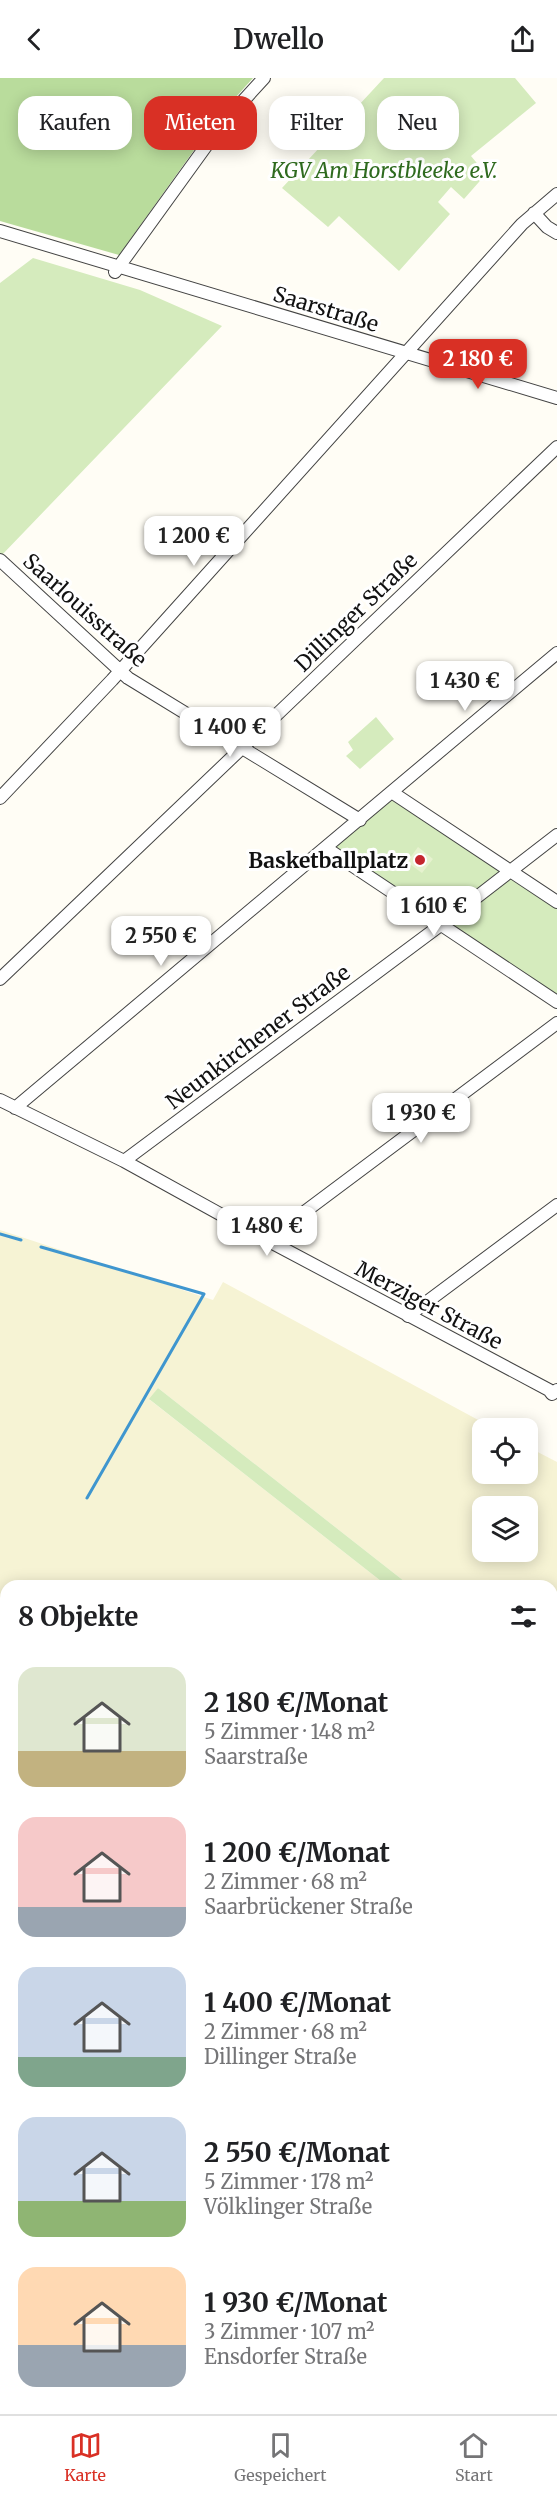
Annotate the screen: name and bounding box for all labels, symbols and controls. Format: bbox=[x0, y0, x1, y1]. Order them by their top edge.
text: Dwello bbox=[233, 22, 324, 56]
icon: back bbox=[18, 23, 51, 56]
icon: share bbox=[506, 23, 539, 56]
chip: Kaufen bbox=[18, 96, 132, 150]
chip: Mieten bbox=[144, 96, 257, 150]
chip: Filter bbox=[269, 96, 365, 150]
chip: Neu bbox=[377, 96, 459, 150]
park label: KGV Am Horstbleeke e.V. bbox=[270, 157, 497, 184]
street label: Saarstraße bbox=[270, 280, 382, 338]
pin: 2 180 € bbox=[423, 339, 533, 390]
text: 2 180 € bbox=[443, 346, 513, 371]
pin: 1 200 € bbox=[139, 516, 249, 567]
text: 1 200 € bbox=[158, 523, 230, 548]
street label: Saarlouisstraße bbox=[17, 547, 153, 673]
street label: Dillinger Straße bbox=[289, 547, 423, 677]
pin: 1 430 € bbox=[410, 661, 520, 712]
text: 1 430 € bbox=[430, 668, 500, 693]
pin: 1 400 € bbox=[175, 707, 285, 758]
text: 1 400 € bbox=[194, 714, 266, 739]
place label: Basketballplatz bbox=[248, 847, 408, 874]
marker: Basketballplatz bbox=[413, 853, 427, 867]
pin: 1 610 € bbox=[379, 886, 489, 937]
text: 1 610 € bbox=[401, 893, 467, 918]
pin: 2 550 € bbox=[106, 916, 216, 967]
text: 2 550 € bbox=[125, 923, 197, 948]
street label: Neunkirchener Straße bbox=[161, 959, 355, 1115]
pin: 1 930 € bbox=[366, 1093, 476, 1144]
text: 1 930 € bbox=[386, 1100, 456, 1125]
pin: 1 480 € bbox=[212, 1206, 322, 1257]
text: 1 480 € bbox=[231, 1213, 303, 1238]
street label: Merziger Straße bbox=[351, 1255, 507, 1355]
map controls bbox=[472, 1418, 538, 1562]
button: locate bbox=[472, 1418, 538, 1484]
button: layers bbox=[472, 1496, 538, 1562]
text: 8 Objekte bbox=[18, 1600, 138, 1633]
icon: filters bbox=[507, 1600, 540, 1633]
text: 2 180 €/Monat bbox=[204, 1686, 388, 1719]
icon: home bbox=[66, 1691, 138, 1763]
text: 5 Zimmer · 148 m² bbox=[204, 1719, 375, 1744]
text: Saarstraße bbox=[204, 1744, 308, 1769]
text: 1 200 €/Monat bbox=[204, 1836, 390, 1869]
icon: home bbox=[66, 1841, 138, 1913]
text: 2 Zimmer · 68 m² bbox=[204, 1869, 367, 1894]
text: Saarbrückener Straße bbox=[204, 1894, 413, 1919]
text: 1 400 €/Monat bbox=[204, 1986, 391, 2019]
icon: home bbox=[66, 1991, 138, 2063]
text: 2 Zimmer · 68 m² bbox=[204, 2019, 367, 2044]
text: Dillinger Straße bbox=[204, 2044, 356, 2069]
text: 2 550 €/Monat bbox=[204, 2136, 390, 2169]
icon: home bbox=[66, 2141, 138, 2213]
text: 5 Zimmer · 178 m² bbox=[204, 2169, 373, 2194]
text: Völklinger Straße bbox=[204, 2194, 372, 2219]
text: 1 930 €/Monat bbox=[204, 2286, 387, 2319]
icon: home bbox=[66, 2291, 138, 2363]
text: 3 Zimmer · 107 m² bbox=[204, 2319, 374, 2344]
text: Ensdorfer Straße bbox=[204, 2344, 367, 2369]
tab: Karte bbox=[64, 2429, 106, 2485]
tab: Gespeichert bbox=[234, 2429, 326, 2485]
tab: Start bbox=[455, 2429, 493, 2485]

